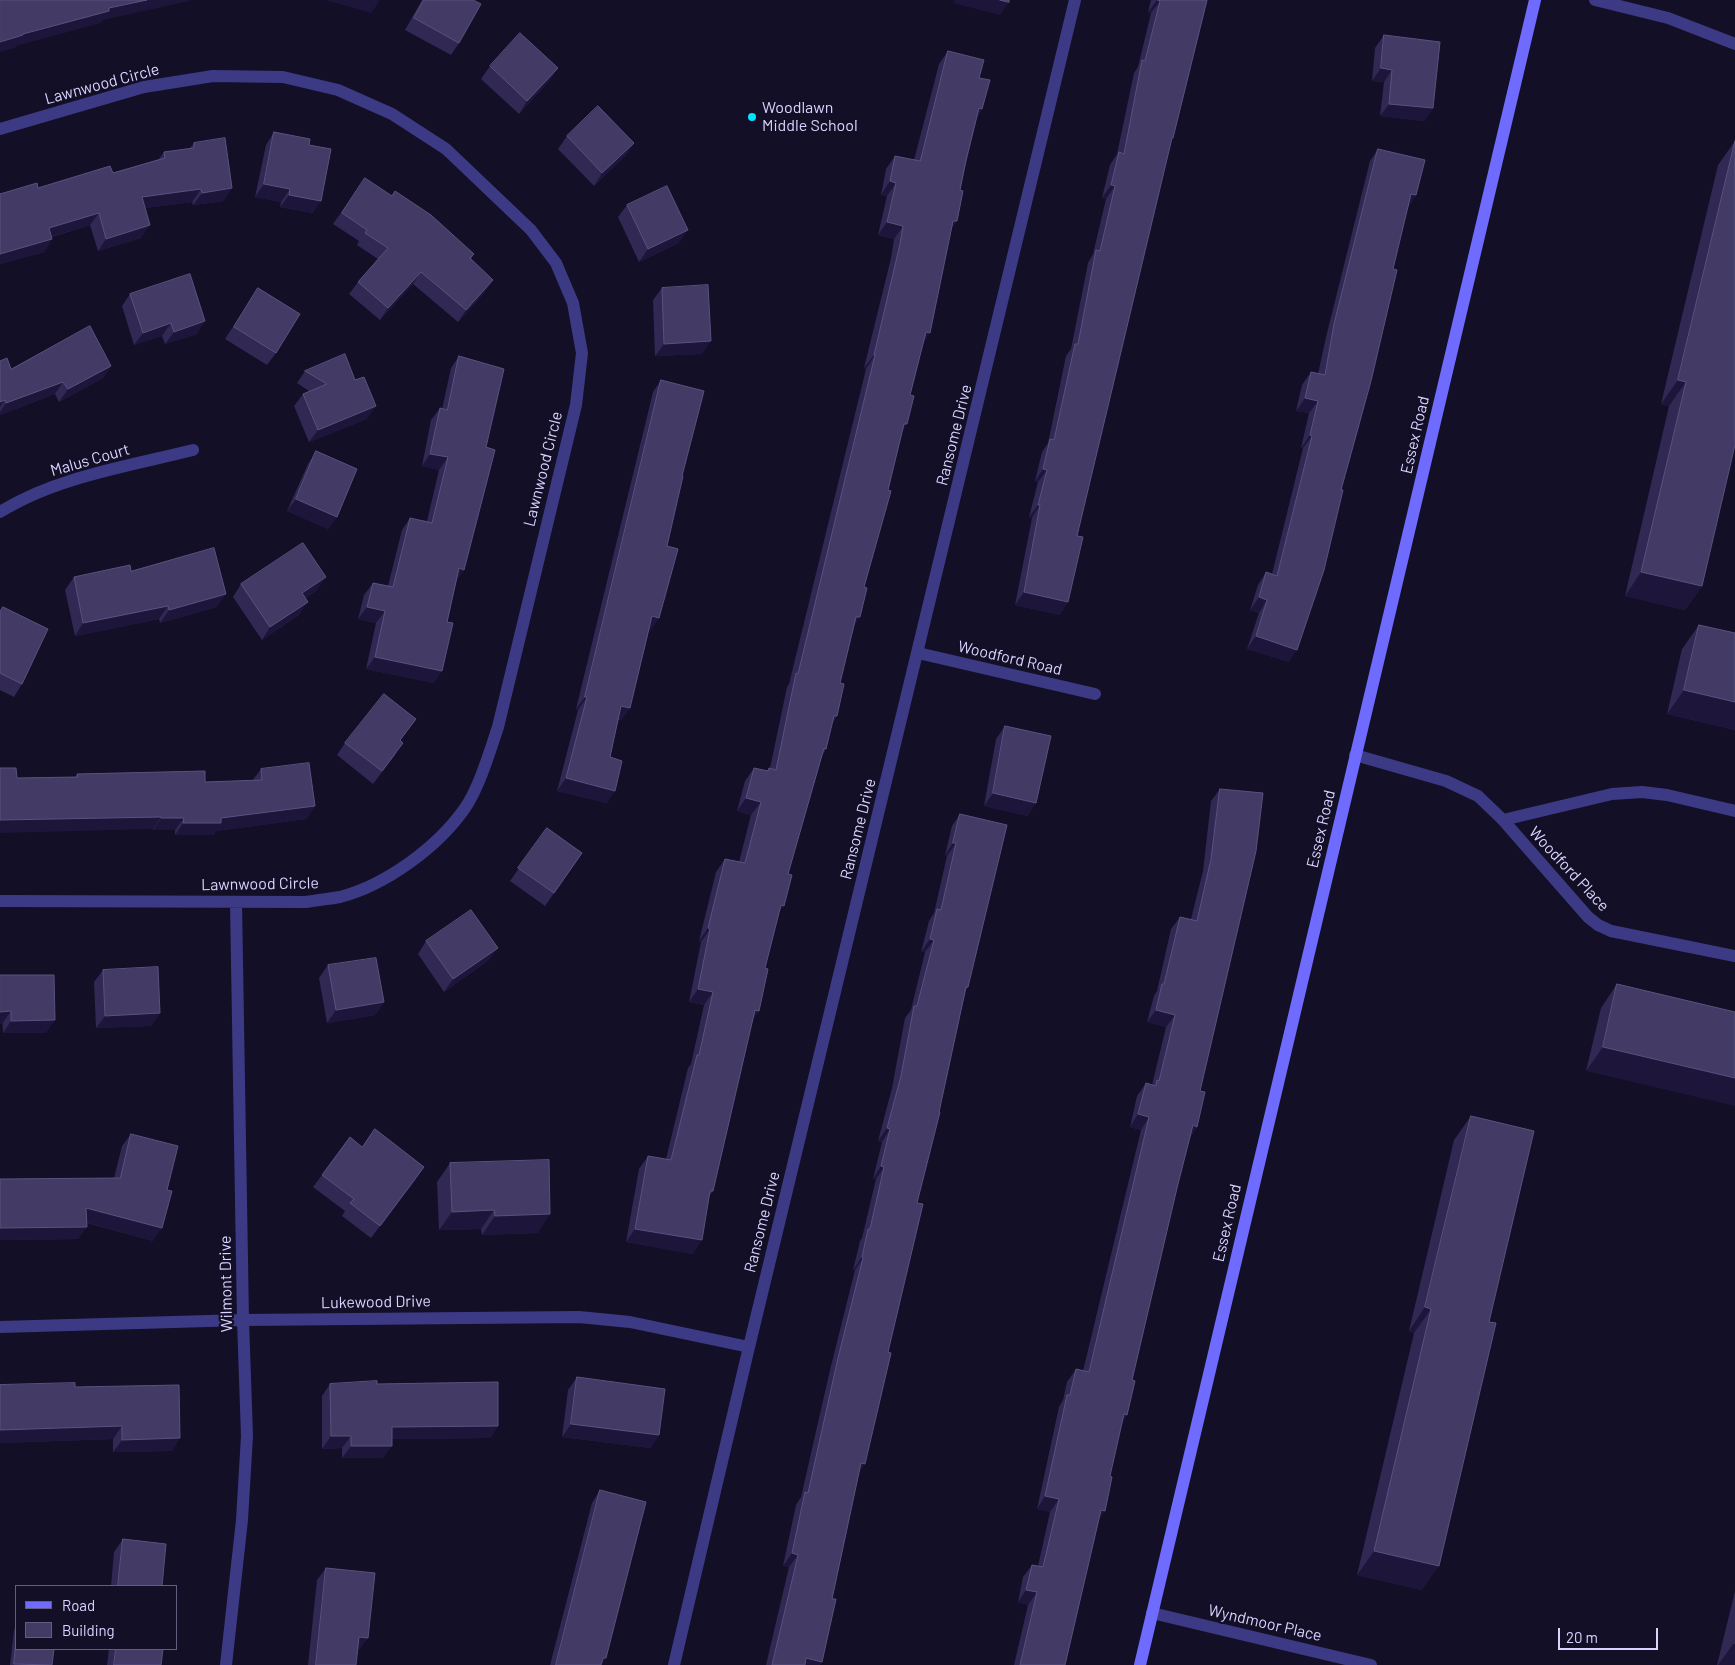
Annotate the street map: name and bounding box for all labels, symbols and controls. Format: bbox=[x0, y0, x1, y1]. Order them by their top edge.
street label: Lawnwood Circle bbox=[43, 59, 161, 109]
place label: Woodlawn Middle School bbox=[762, 98, 858, 136]
marker: Woodlawn Middle School bbox=[746, 111, 758, 123]
street label: Ransome Drive bbox=[932, 382, 976, 488]
street label: Essex Road bbox=[1397, 394, 1433, 476]
street label: Lawnwood Circle bbox=[519, 409, 567, 529]
street label: Malus Court bbox=[48, 440, 132, 480]
street label: Woodford Road bbox=[956, 637, 1064, 679]
street label: Ransome Drive bbox=[836, 776, 880, 882]
street label: Essex Road bbox=[1303, 788, 1339, 870]
street label: Woodford Place bbox=[1525, 823, 1613, 915]
street label: Lawnwood Circle bbox=[201, 873, 319, 895]
street label: Ransome Drive bbox=[740, 1169, 784, 1275]
street label: Essex Road bbox=[1209, 1182, 1245, 1264]
street label: Wilmont Drive bbox=[216, 1235, 236, 1333]
street label: Lukewood Drive bbox=[321, 1291, 431, 1313]
legend bbox=[15, 1585, 178, 1650]
text: Road bbox=[62, 1596, 95, 1614]
street label: Wyndmoor Place bbox=[1206, 1601, 1324, 1645]
scale bar bbox=[1560, 1618, 1660, 1650]
text: Building bbox=[62, 1621, 115, 1639]
text: 20 m bbox=[1566, 1628, 1598, 1646]

